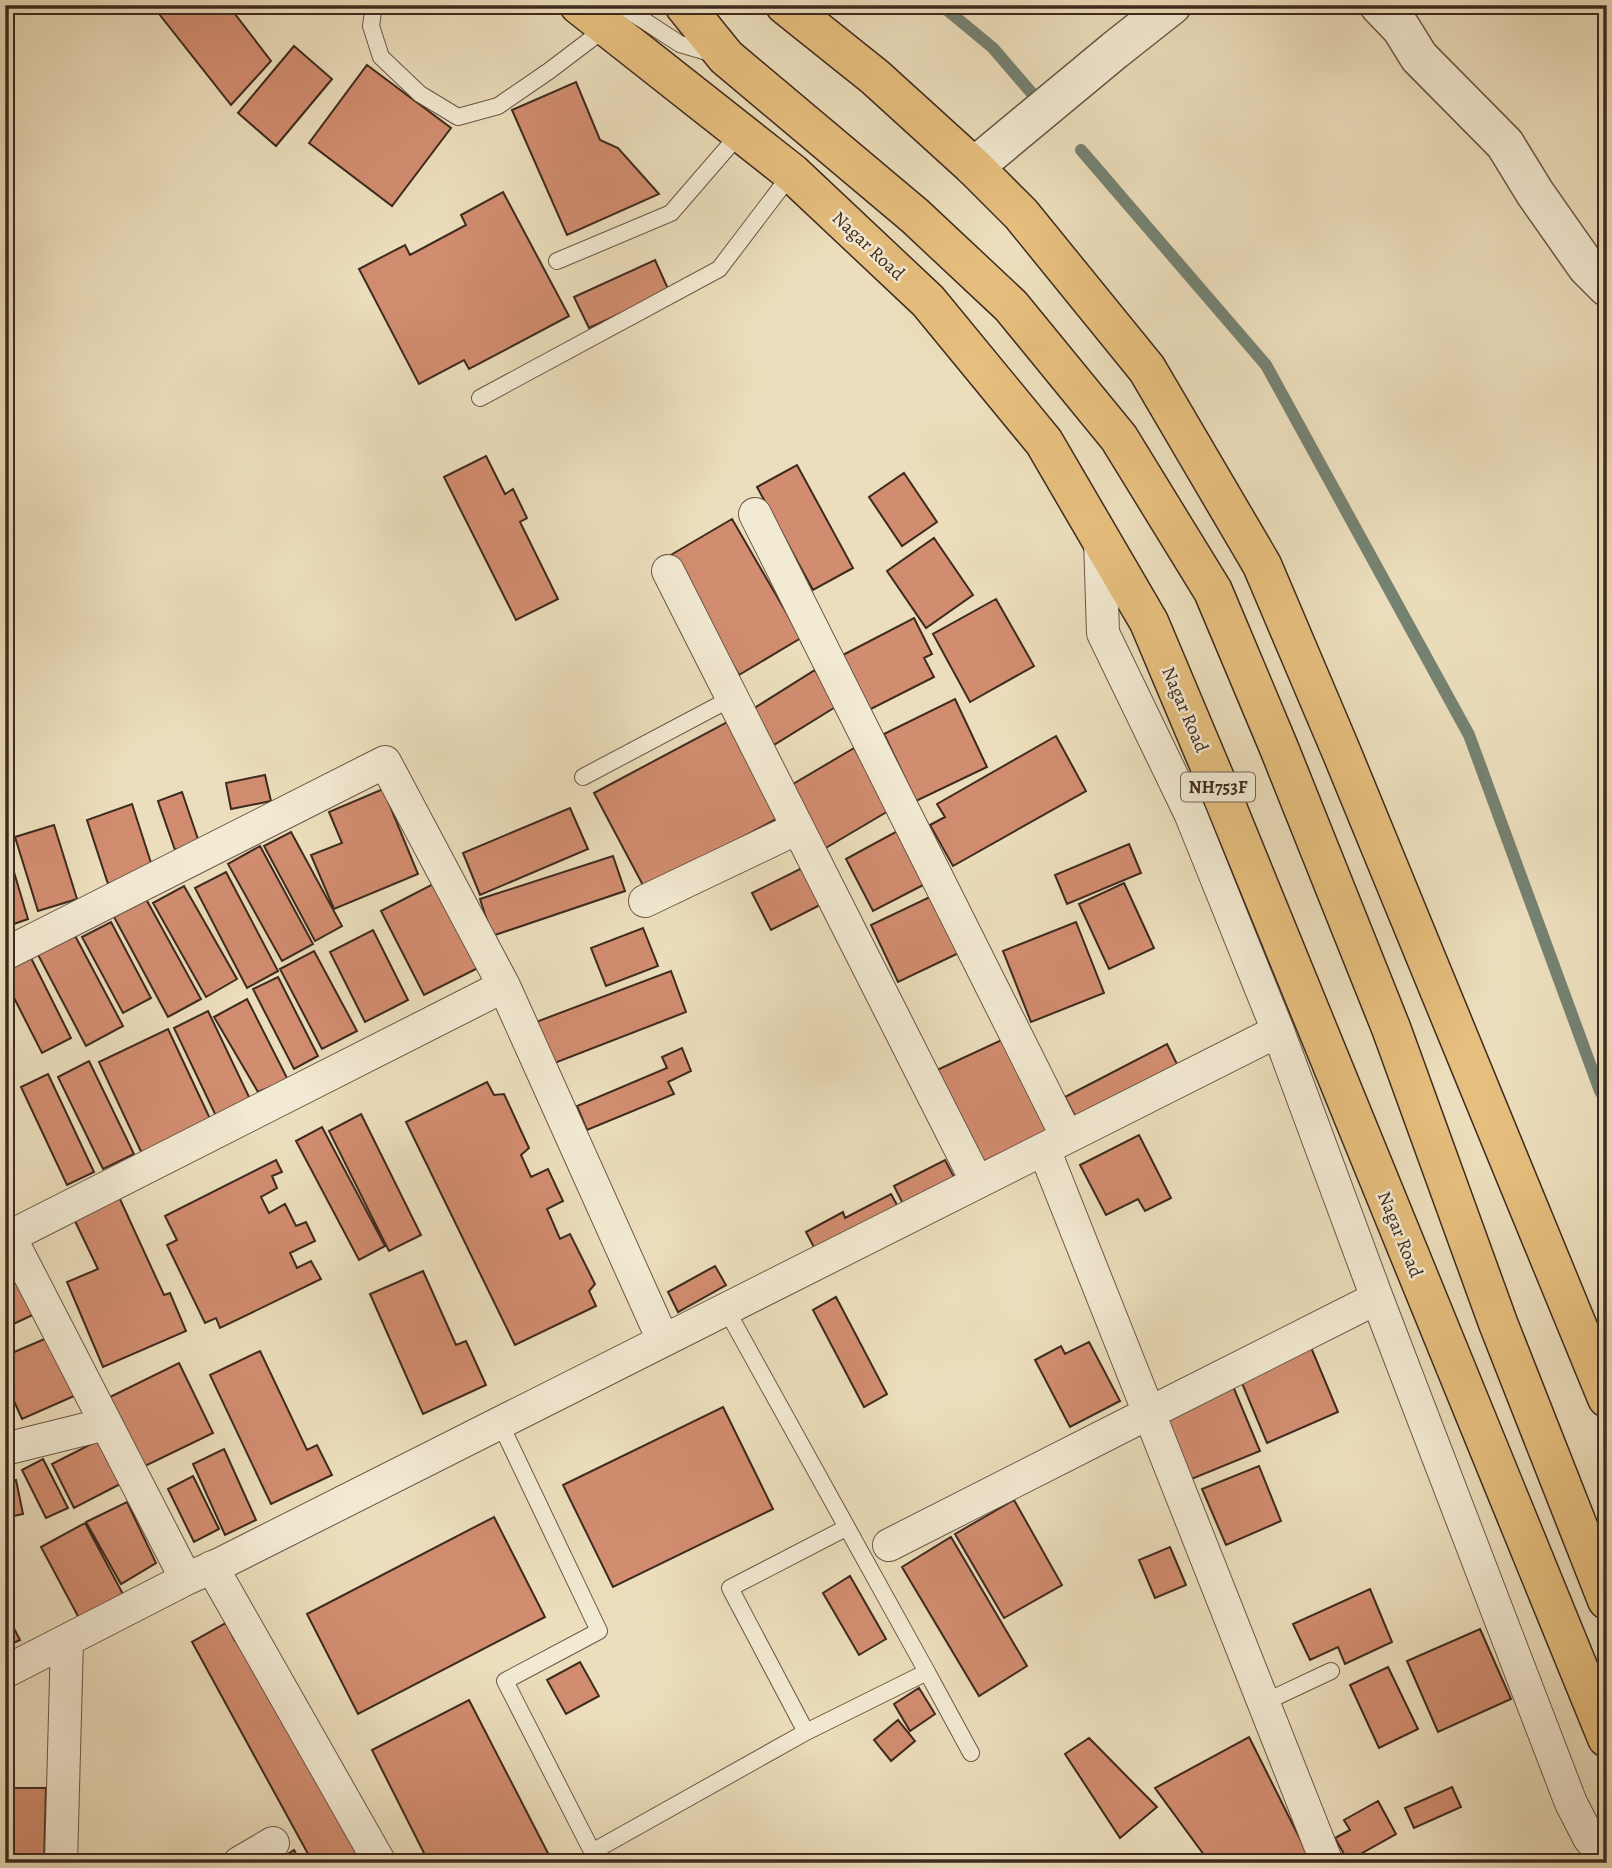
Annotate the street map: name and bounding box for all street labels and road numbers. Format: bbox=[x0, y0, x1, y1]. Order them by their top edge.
street label: Nagar Road bbox=[826, 205, 911, 287]
street label: Nagar Road bbox=[1155, 662, 1215, 757]
road number: NH753F bbox=[1181, 772, 1255, 802]
street label: Nagar Road bbox=[1371, 1187, 1429, 1282]

